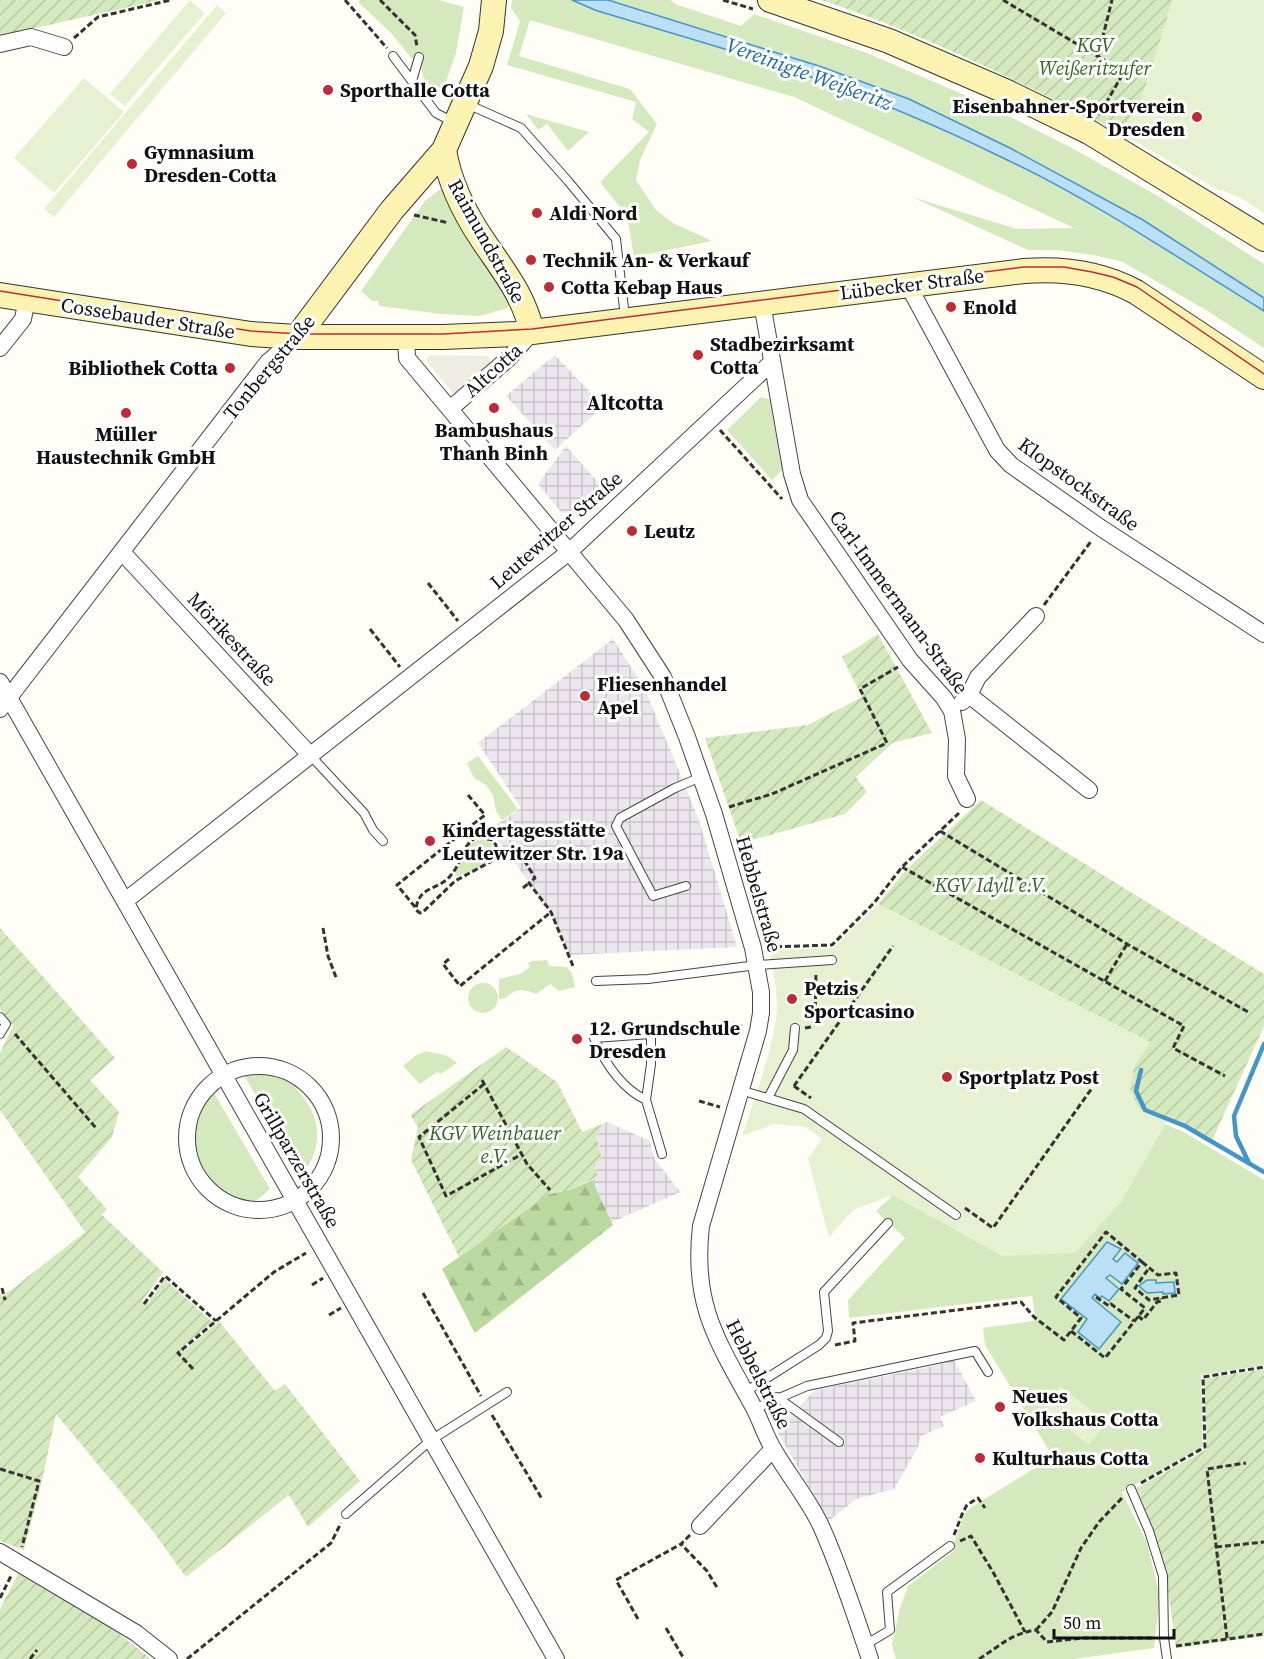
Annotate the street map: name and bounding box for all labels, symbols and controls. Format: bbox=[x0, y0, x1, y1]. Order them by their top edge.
water label: Vereinigte Weißeritz bbox=[722, 30, 898, 118]
park label: KGV Weißeritzufer bbox=[1039, 31, 1152, 82]
place label: Sporthalle Cotta bbox=[340, 76, 490, 104]
marker: Sporthalle Cotta bbox=[321, 83, 335, 97]
place label: Eisenbahner-Sportverein Dresden bbox=[952, 92, 1185, 143]
marker: Eisenbahner-Sportverein Dresden bbox=[1190, 110, 1204, 124]
place label: Gymnasium Dresden-Cotta bbox=[144, 138, 277, 189]
marker: Gymnasium Dresden-Cotta bbox=[125, 157, 139, 171]
street label: Raimundstraße bbox=[441, 174, 533, 308]
place label: Aldi Nord bbox=[549, 199, 637, 227]
marker: Aldi Nord bbox=[530, 206, 544, 220]
place label: Technik An- & Verkauf bbox=[543, 246, 752, 274]
marker: Technik An- & Verkauf bbox=[524, 253, 538, 267]
street label: Lübecker Straße bbox=[838, 261, 986, 307]
place label: Cotta Kebap Haus bbox=[561, 273, 723, 301]
marker: Cotta Kebap Haus bbox=[542, 280, 556, 294]
street label: Cossebauder Straße bbox=[59, 290, 237, 346]
place label: Enold bbox=[963, 293, 1017, 321]
marker: Enold bbox=[944, 300, 958, 314]
street label: Tonbergstraße bbox=[217, 308, 321, 426]
place label: Stadbezirksamt Cotta bbox=[710, 330, 855, 381]
street label: Altcotta bbox=[458, 336, 529, 404]
marker: Stadbezirksamt Cotta bbox=[691, 348, 705, 362]
place label: Bibliothek Cotta bbox=[68, 354, 218, 382]
marker: Bibliothek Cotta bbox=[223, 361, 237, 375]
district label: Altcotta bbox=[587, 388, 664, 417]
marker: Bambushaus Thanh Binh bbox=[487, 401, 501, 415]
marker: Müller Haustechnik GmbH bbox=[119, 406, 133, 420]
place label: Bambushaus Thanh Binh bbox=[435, 416, 553, 467]
place label: Müller Haustechnik GmbH bbox=[36, 420, 216, 471]
street label: Klopstockstraße bbox=[1013, 430, 1145, 538]
street label: Leutewitzer Straße bbox=[484, 464, 628, 596]
street label: Carl-Immermann-Straße bbox=[823, 504, 975, 700]
place label: Leutz bbox=[644, 517, 695, 545]
marker: Leutz bbox=[625, 524, 639, 538]
street label: Mörikestraße bbox=[181, 586, 283, 692]
place label: Fliesenhandel Apel bbox=[597, 670, 727, 721]
marker: Fliesenhandel Apel bbox=[578, 689, 592, 703]
place label: Kindertagesstätte Leutewitzer Str. 19a bbox=[442, 816, 624, 867]
street label: Hebbelstraße bbox=[729, 833, 789, 955]
marker: Kindertagesstätte Leutewitzer Str. 19a bbox=[423, 834, 437, 848]
park label: KGV Idyll e.V. bbox=[934, 871, 1047, 899]
place label: Petzis Sportcasino bbox=[804, 974, 915, 1025]
marker: Petzis Sportcasino bbox=[785, 992, 799, 1006]
place label: 12. Grundschule Dresden bbox=[589, 1014, 740, 1065]
marker: 12. Grundschule Dresden bbox=[570, 1032, 584, 1046]
place label: Sportplatz Post bbox=[959, 1063, 1100, 1091]
marker: Sportplatz Post bbox=[940, 1070, 954, 1084]
street label: Grillparzerstraße bbox=[247, 1087, 347, 1233]
park label: KGV Weinbauer e.V. bbox=[428, 1119, 562, 1170]
street label: Hebbelstraße bbox=[719, 1314, 799, 1434]
place label: Neues Volkshaus Cotta bbox=[1012, 1382, 1159, 1433]
marker: Neues Volkshaus Cotta bbox=[993, 1400, 1007, 1414]
place label: Kulturhaus Cotta bbox=[992, 1444, 1149, 1472]
marker: Kulturhaus Cotta bbox=[973, 1451, 987, 1465]
scale bar bbox=[1054, 1602, 1174, 1640]
text: 50 m bbox=[1063, 1610, 1101, 1635]

